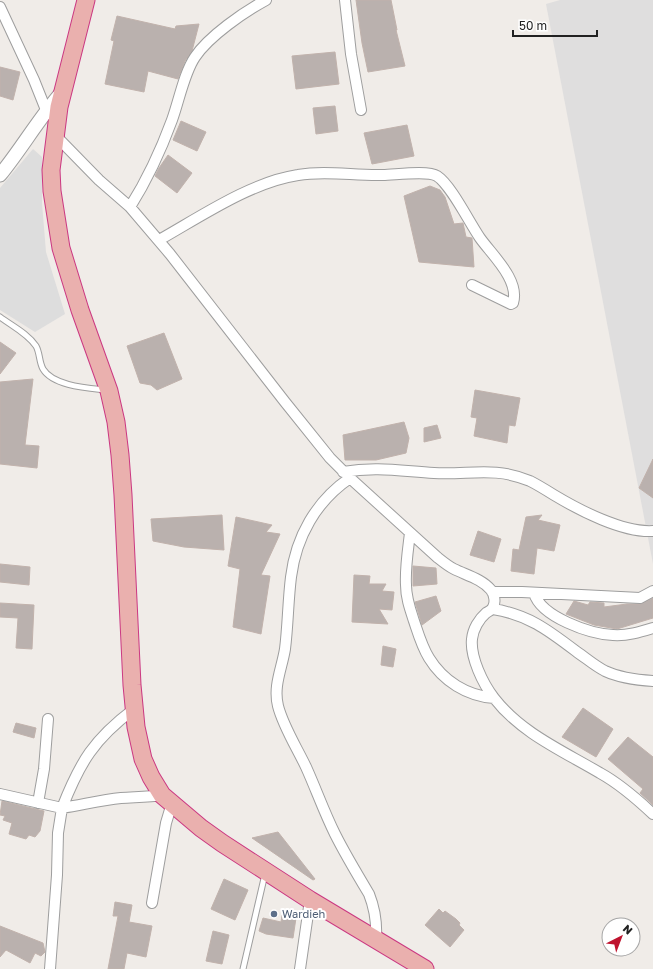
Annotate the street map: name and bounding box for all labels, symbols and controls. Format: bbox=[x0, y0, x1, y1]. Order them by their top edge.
scale bar bbox=[513, 12, 597, 38]
text: 50 m bbox=[519, 18, 547, 33]
place label: Wardieh bbox=[282, 907, 325, 920]
marker: Wardieh bbox=[269, 909, 279, 919]
north arrow bbox=[601, 917, 641, 957]
text: N bbox=[621, 922, 635, 937]

